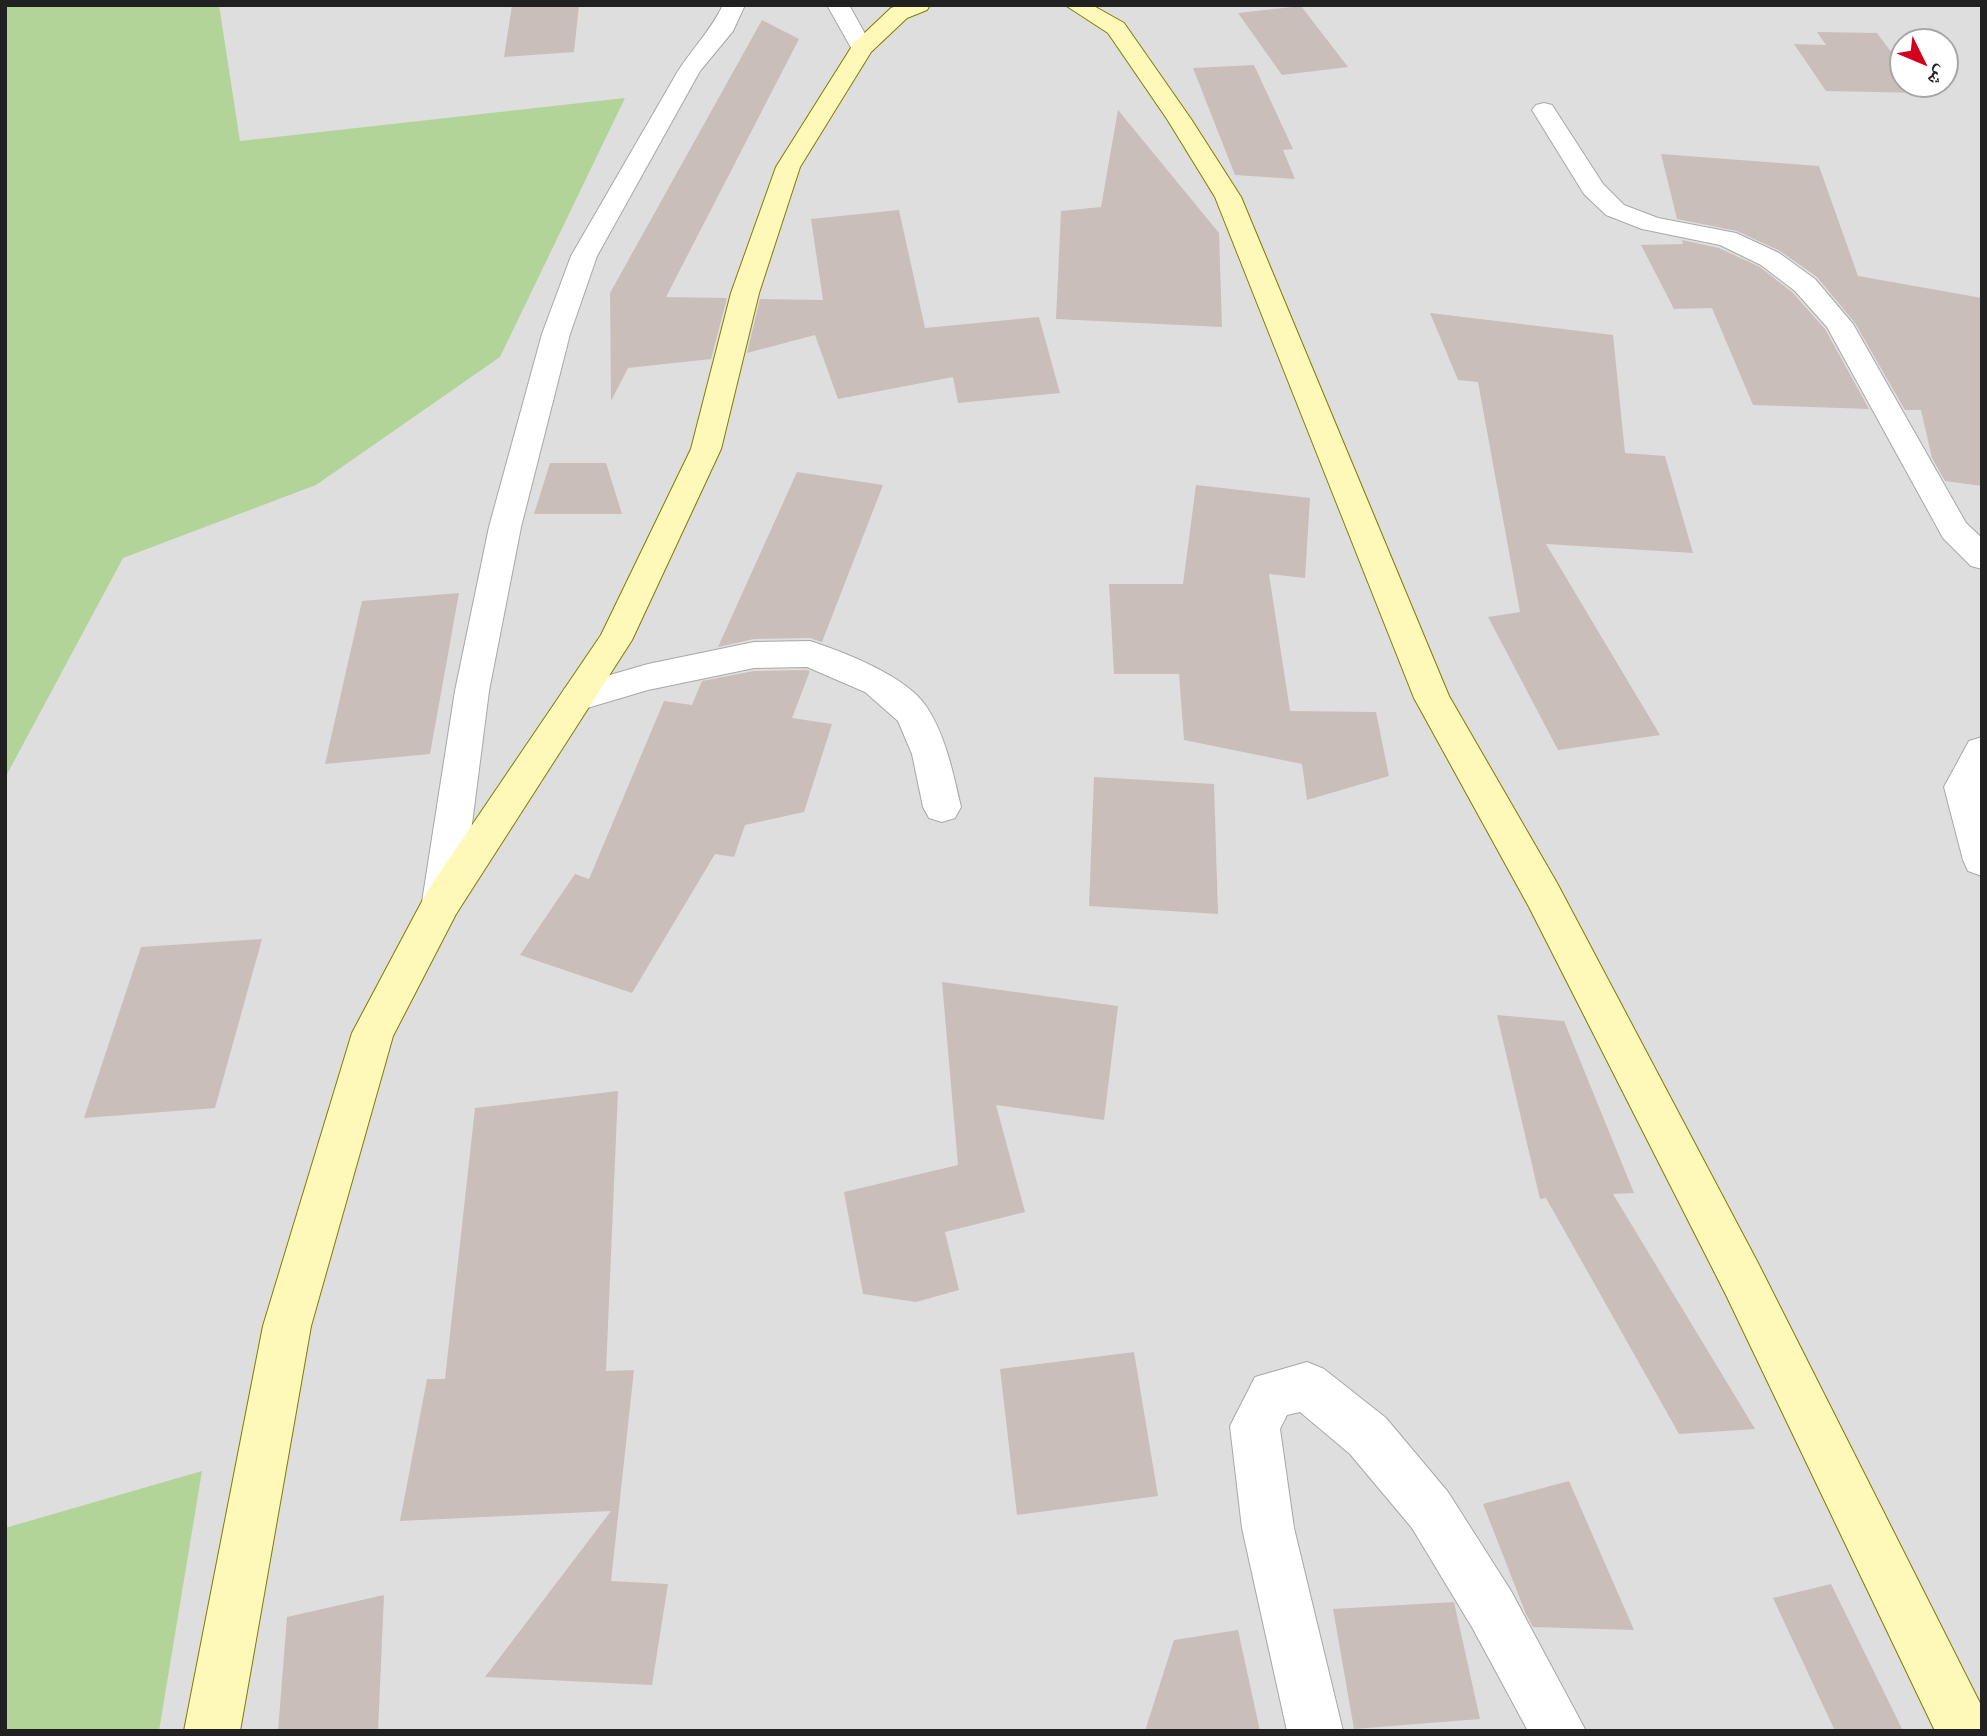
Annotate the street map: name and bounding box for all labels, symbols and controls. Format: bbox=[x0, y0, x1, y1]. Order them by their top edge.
north arrow bbox=[1889, 28, 1959, 98]
text: ش bbox=[1923, 61, 1954, 92]

